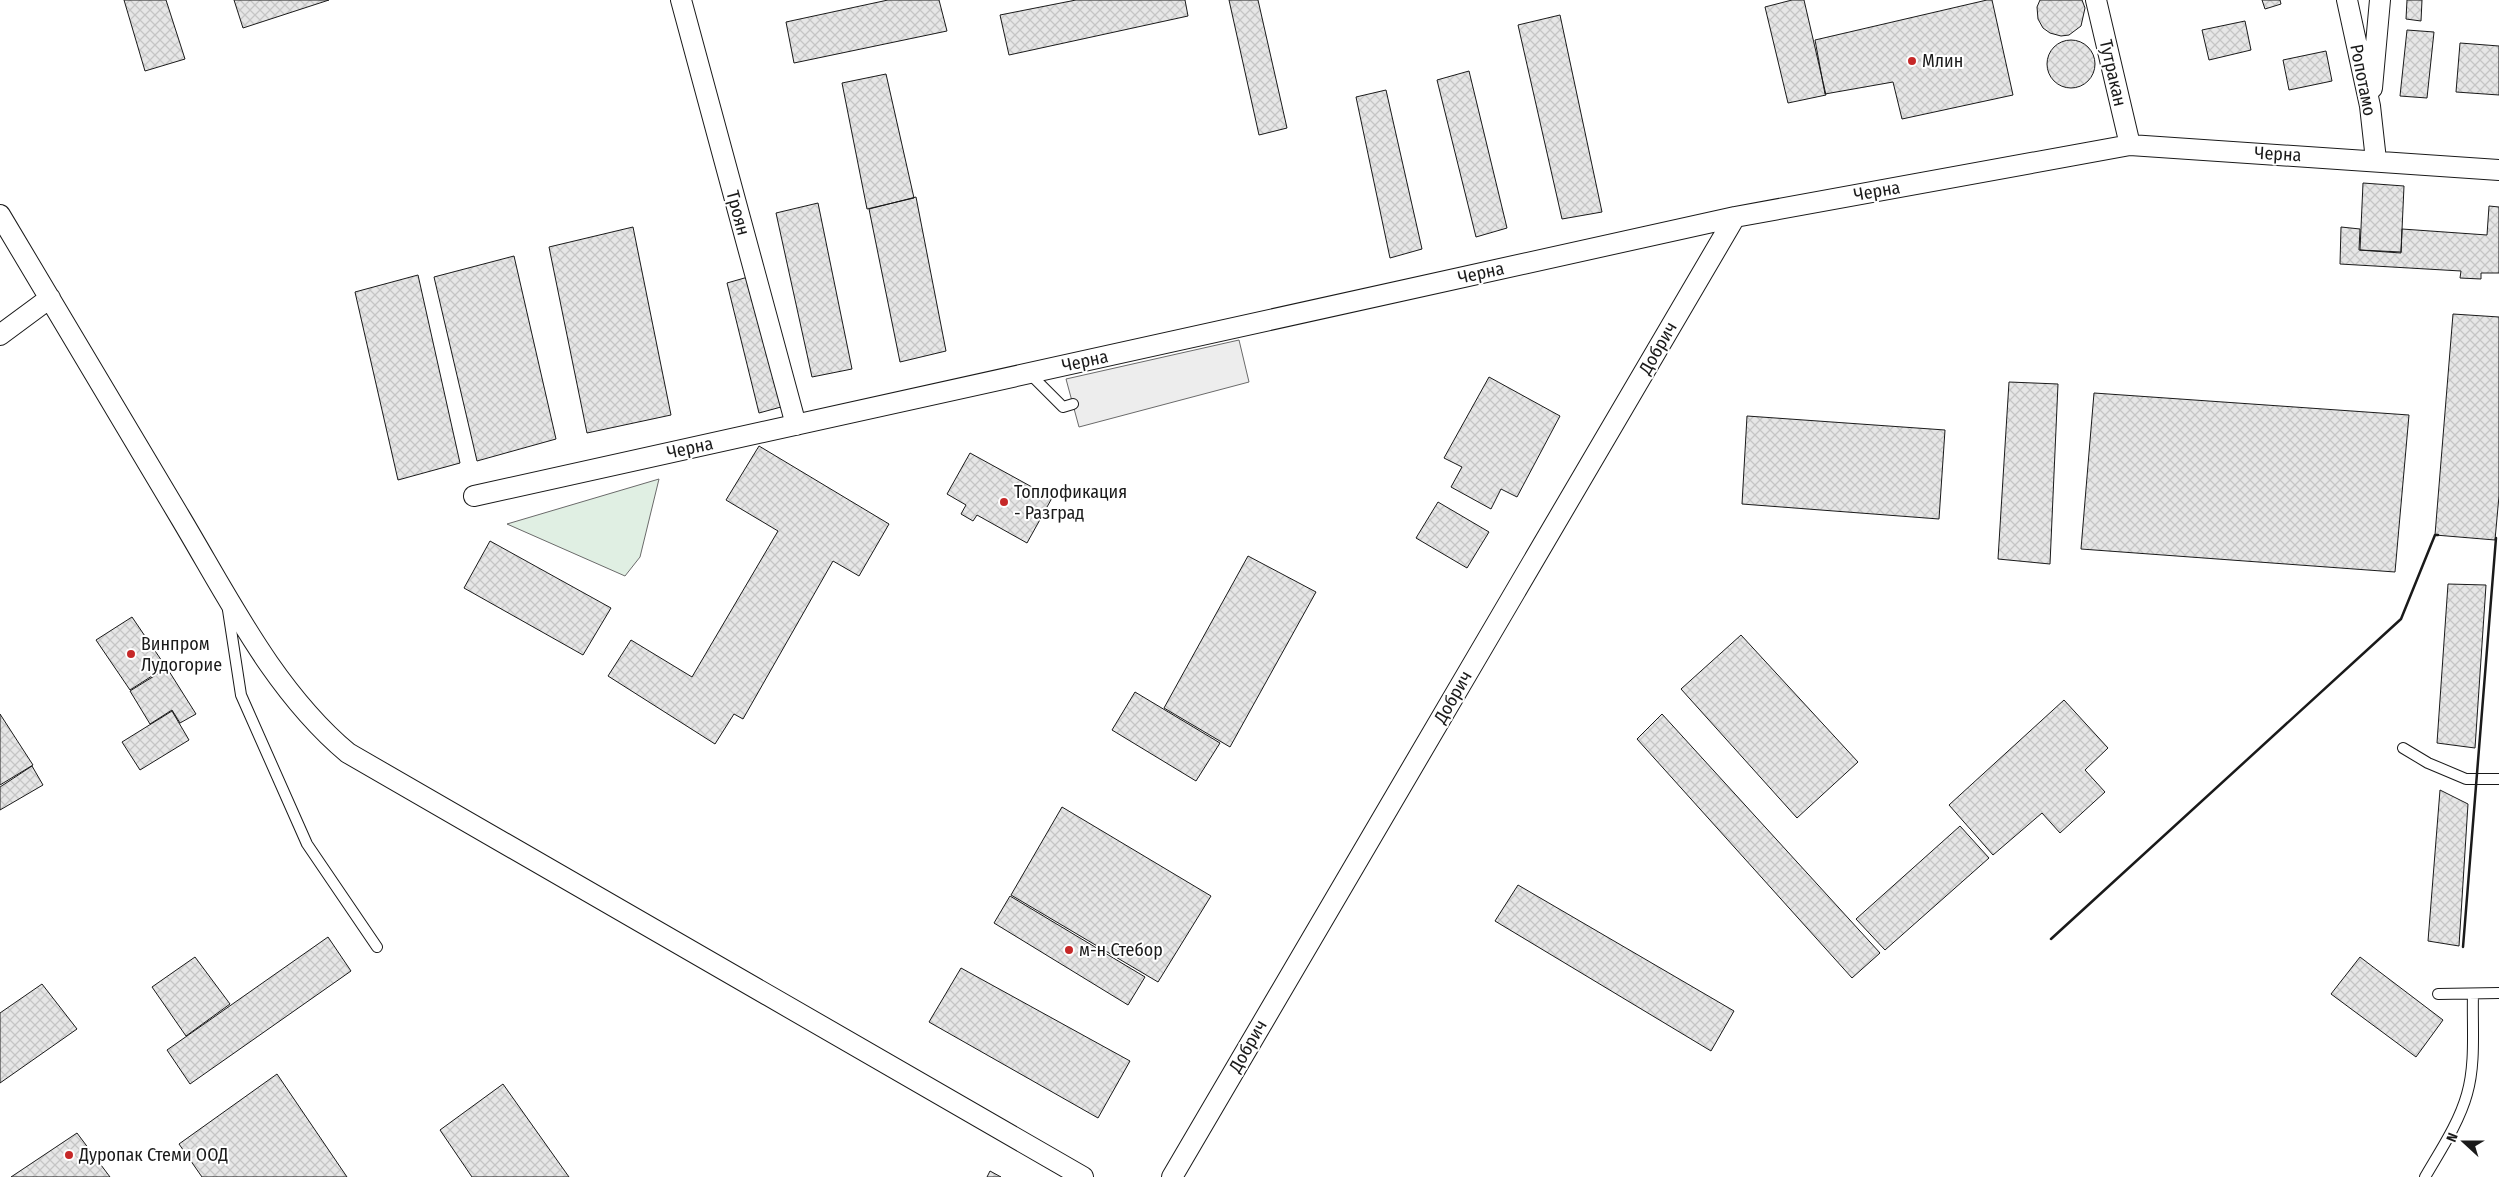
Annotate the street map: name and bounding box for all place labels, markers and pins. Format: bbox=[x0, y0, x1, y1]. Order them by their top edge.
place label: Млин bbox=[1922, 50, 1963, 72]
marker: Млин bbox=[1906, 55, 1918, 67]
place label: Топлофикация - Разград bbox=[1014, 481, 1127, 524]
marker: Топлофикация - Разград bbox=[998, 496, 1010, 508]
place label: Винпром Лудогорие bbox=[141, 633, 222, 676]
marker: Винпром Лудогорие bbox=[125, 648, 137, 660]
place label: м-н Стебор bbox=[1079, 939, 1163, 961]
marker: м-н Стебор bbox=[1063, 944, 1075, 956]
place label: Дуропак Стеми ООД bbox=[78, 1144, 228, 1166]
marker: Дуропак Стеми ООД bbox=[63, 1149, 75, 1161]

